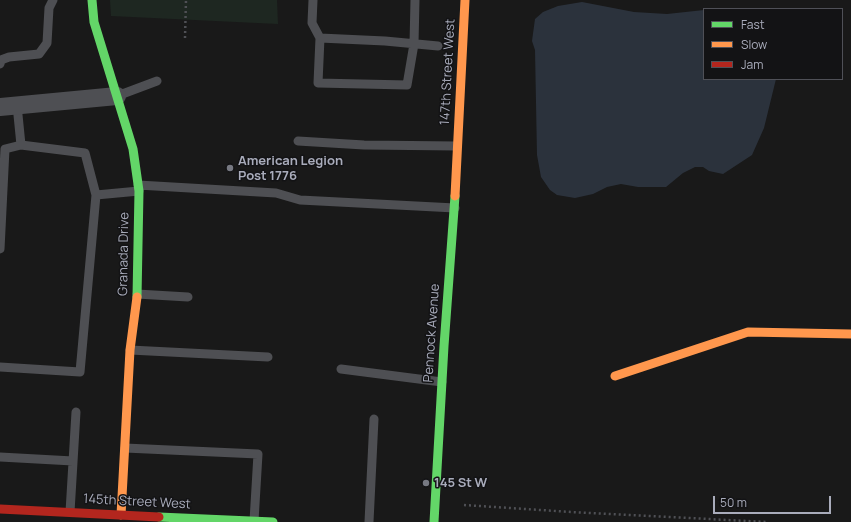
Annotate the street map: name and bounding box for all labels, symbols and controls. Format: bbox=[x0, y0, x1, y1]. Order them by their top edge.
legend bbox=[703, 8, 843, 80]
text: Fast bbox=[741, 16, 765, 33]
street label: 147th Street West bbox=[437, 18, 459, 126]
text: Slow bbox=[741, 36, 767, 53]
text: Jam bbox=[741, 56, 763, 73]
place label: American Legion Post 1776 bbox=[238, 153, 343, 184]
marker: American Legion Post 1776 bbox=[225, 163, 235, 173]
street label: Granada Drive bbox=[115, 212, 133, 296]
street label: Pennock Avenue bbox=[421, 283, 443, 383]
place label: 145 St W bbox=[434, 475, 487, 491]
marker: 145 St W bbox=[421, 478, 431, 488]
scale bar bbox=[715, 488, 833, 514]
street label: 145th Street West bbox=[83, 491, 191, 513]
text: 50 m bbox=[720, 494, 747, 511]

